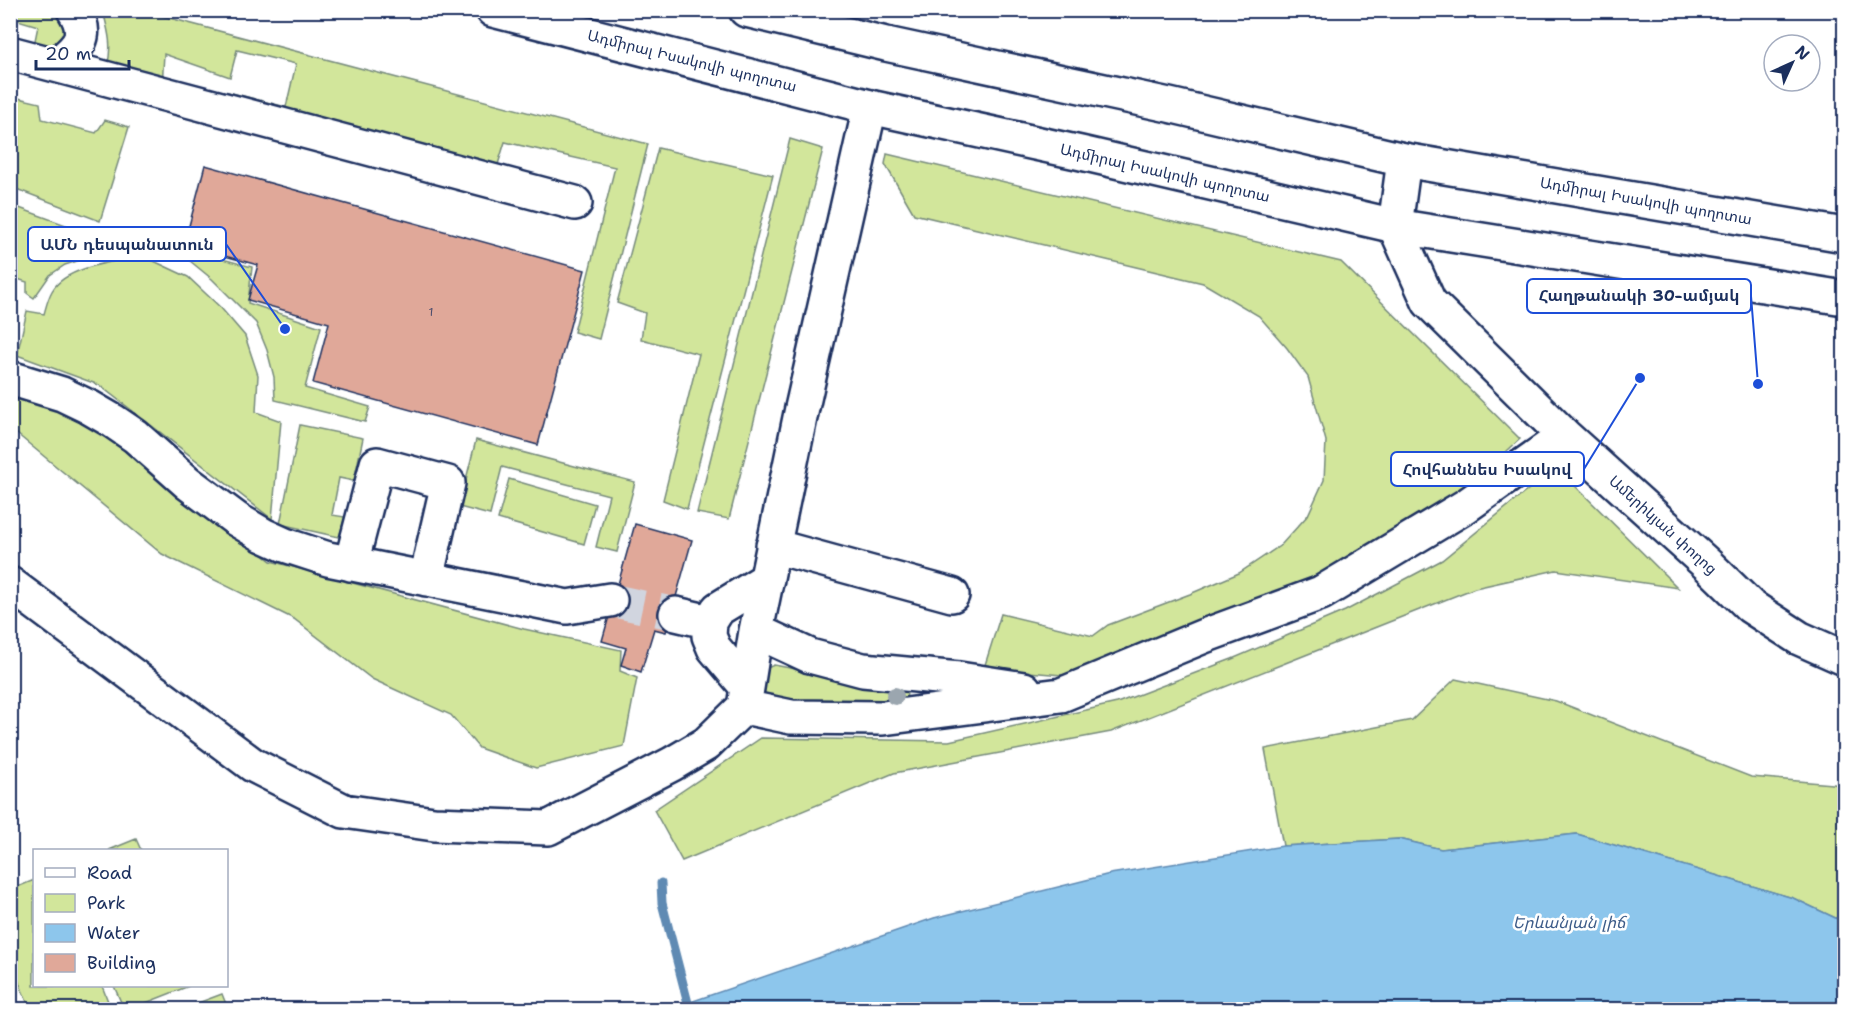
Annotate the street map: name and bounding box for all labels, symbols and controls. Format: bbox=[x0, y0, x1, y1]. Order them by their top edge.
street label: Ադմիրալ Իսակովի պողոտա bbox=[585, 25, 799, 97]
scale bar bbox=[36, 33, 129, 71]
north arrow bbox=[1762, 33, 1822, 93]
text: N bbox=[1790, 41, 1814, 65]
text: 20 m bbox=[45, 42, 91, 66]
street label: Ադմիրալ Իսակովի պողոտա bbox=[1058, 139, 1272, 207]
street label: Ադմիրալ Իսակովի պողոտա bbox=[1538, 172, 1754, 230]
callout: ԱՄՆ դեսպանատուն bbox=[28, 227, 226, 261]
text: ԱՄՆ դեսպանատուն bbox=[40, 234, 214, 255]
callout: Հաղթանակի 30-ամյակ bbox=[1527, 279, 1751, 313]
text: Հաղթանակի 30-ամյակ bbox=[1539, 285, 1739, 306]
house number: 1 bbox=[428, 304, 434, 320]
callout: Հովհաննես Իսակով bbox=[1391, 452, 1584, 486]
text: Հովհաննես Իսակով bbox=[1402, 459, 1573, 480]
street label: Ամերիկյան փողոց bbox=[1605, 471, 1721, 579]
legend bbox=[33, 849, 228, 987]
text: Road bbox=[87, 861, 132, 885]
text: Park bbox=[87, 891, 126, 915]
water label: Երևանյան լիճ bbox=[1513, 912, 1628, 933]
text: Water bbox=[87, 921, 140, 945]
text: Building bbox=[87, 951, 156, 975]

